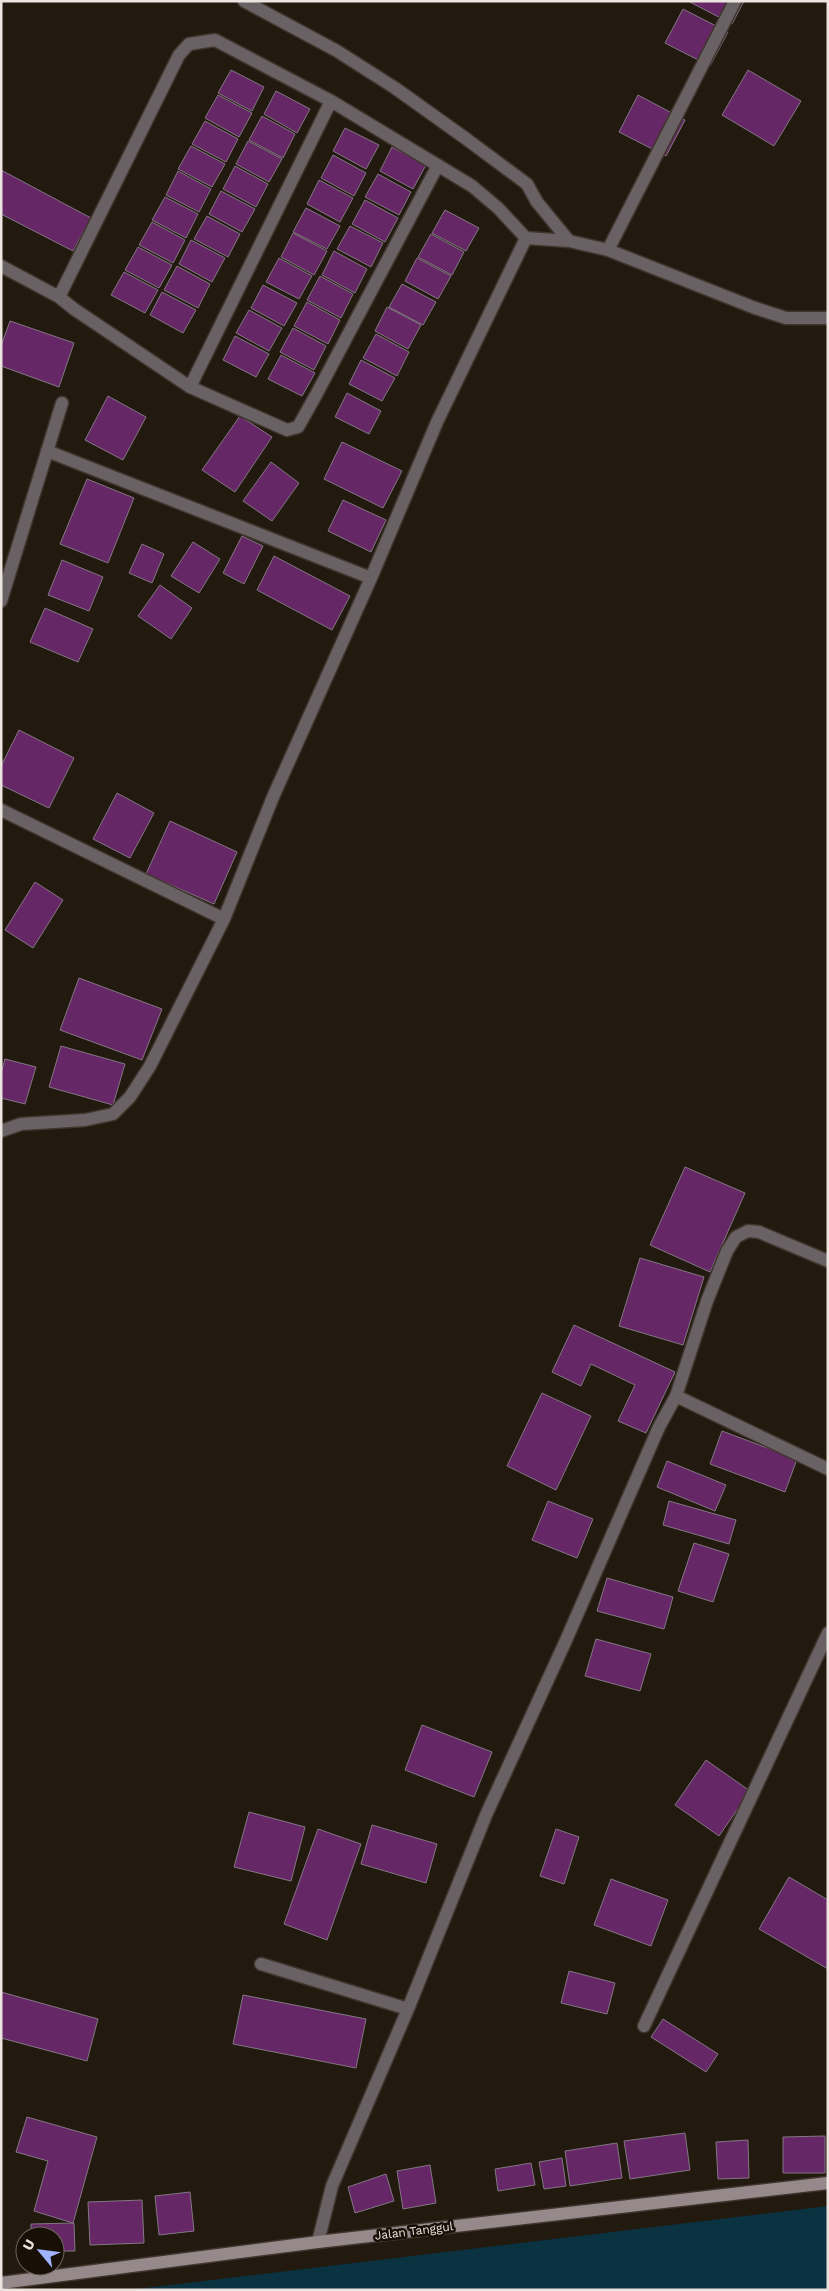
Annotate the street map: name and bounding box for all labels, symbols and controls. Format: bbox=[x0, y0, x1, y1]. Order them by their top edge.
street label: Jalan Tanggul bbox=[374, 2219, 454, 2243]
north arrow bbox=[15, 2226, 65, 2276]
text: U bbox=[19, 2236, 38, 2253]

